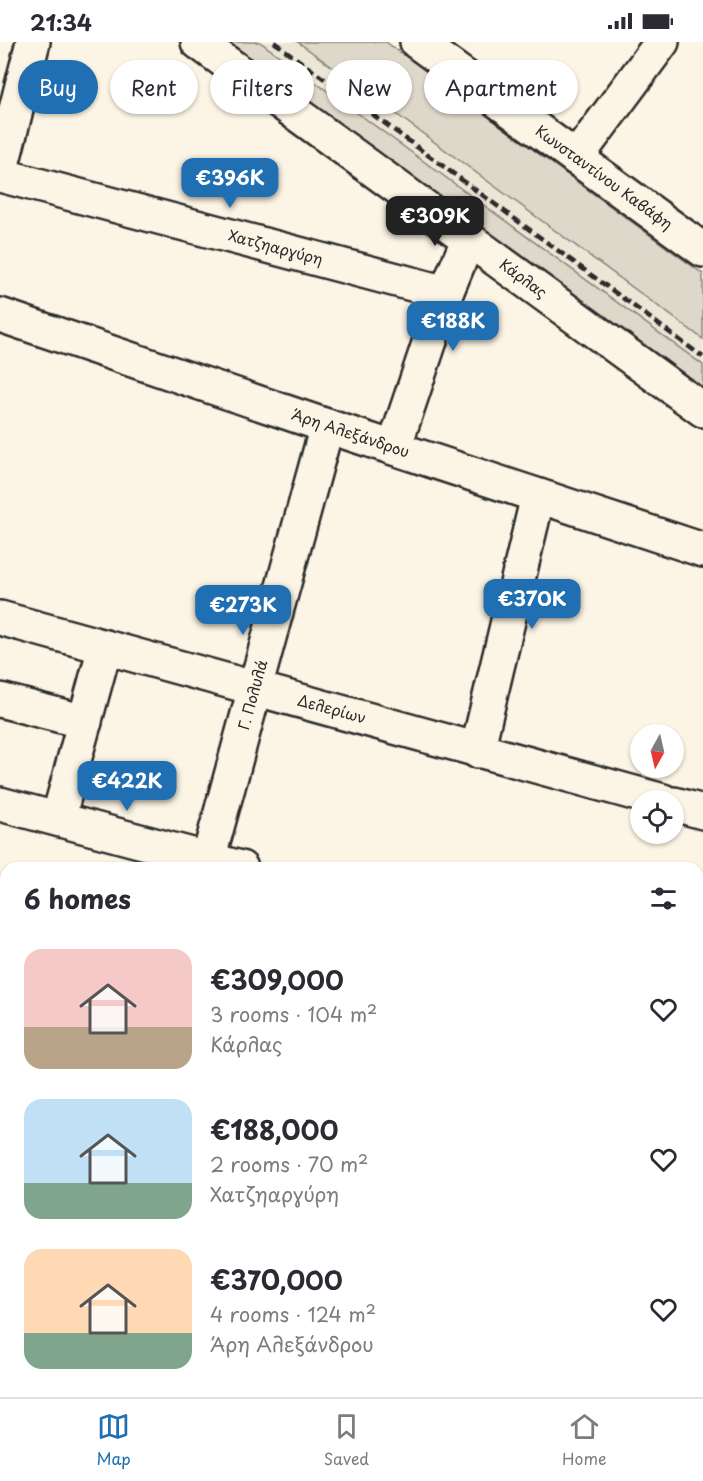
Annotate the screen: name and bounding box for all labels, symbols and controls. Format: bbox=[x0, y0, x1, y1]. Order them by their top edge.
text: 21:34 bbox=[30, 5, 92, 38]
chip: Buy bbox=[18, 60, 98, 114]
chip: Rent bbox=[110, 60, 198, 114]
chip: Filters bbox=[210, 60, 314, 114]
chip: New bbox=[326, 60, 412, 114]
chip: Apartment bbox=[424, 60, 578, 114]
street label: Κωνσταντίνου Καβάφη bbox=[531, 119, 678, 234]
pin: €396K bbox=[188, 158, 272, 209]
text: €396K bbox=[195, 162, 265, 192]
pin: €309K bbox=[393, 196, 477, 247]
text: €309K bbox=[400, 200, 470, 230]
street label: Χατζηαργύρη bbox=[226, 223, 326, 270]
street label: Κάρλας bbox=[495, 252, 553, 303]
pin: €188K bbox=[411, 301, 495, 352]
text: €188K bbox=[421, 305, 485, 335]
street label: Άρη Αλεξάνδρου bbox=[289, 402, 413, 462]
pin: €370K bbox=[490, 579, 574, 630]
text: €370K bbox=[498, 583, 566, 613]
pin: €273K bbox=[201, 585, 285, 636]
text: €273K bbox=[209, 589, 277, 619]
street label: Γ. Πολυλά bbox=[231, 657, 272, 732]
street label: Δελερίων bbox=[295, 688, 369, 729]
north arrow bbox=[630, 724, 684, 778]
map controls bbox=[630, 724, 684, 844]
pin: €422K bbox=[85, 761, 169, 812]
text: €422K bbox=[91, 765, 163, 795]
button: locate bbox=[630, 790, 684, 844]
text: 6 homes bbox=[24, 879, 131, 918]
icon: filters bbox=[647, 882, 680, 915]
text: €309,000 bbox=[210, 960, 344, 999]
icon: home bbox=[72, 973, 144, 1045]
icon: heart bbox=[647, 993, 680, 1026]
text: 3 rooms · 104 m² bbox=[210, 999, 377, 1029]
text: Κάρλας bbox=[210, 1029, 282, 1059]
text: €188,000 bbox=[210, 1110, 339, 1149]
icon: home bbox=[72, 1123, 144, 1195]
icon: heart bbox=[647, 1143, 680, 1176]
text: 2 rooms · 70 m² bbox=[210, 1149, 368, 1179]
text: Χατζηαργύρη bbox=[210, 1179, 339, 1209]
text: €370,000 bbox=[210, 1260, 343, 1299]
icon: home bbox=[72, 1273, 144, 1345]
icon: heart bbox=[647, 1293, 680, 1326]
text: 4 rooms · 124 m² bbox=[210, 1299, 376, 1329]
text: Άρη Αλεξάνδρου bbox=[210, 1329, 374, 1359]
tab: Map bbox=[96, 1410, 131, 1470]
tab: Saved bbox=[324, 1410, 369, 1470]
tab: Home bbox=[562, 1410, 607, 1470]

